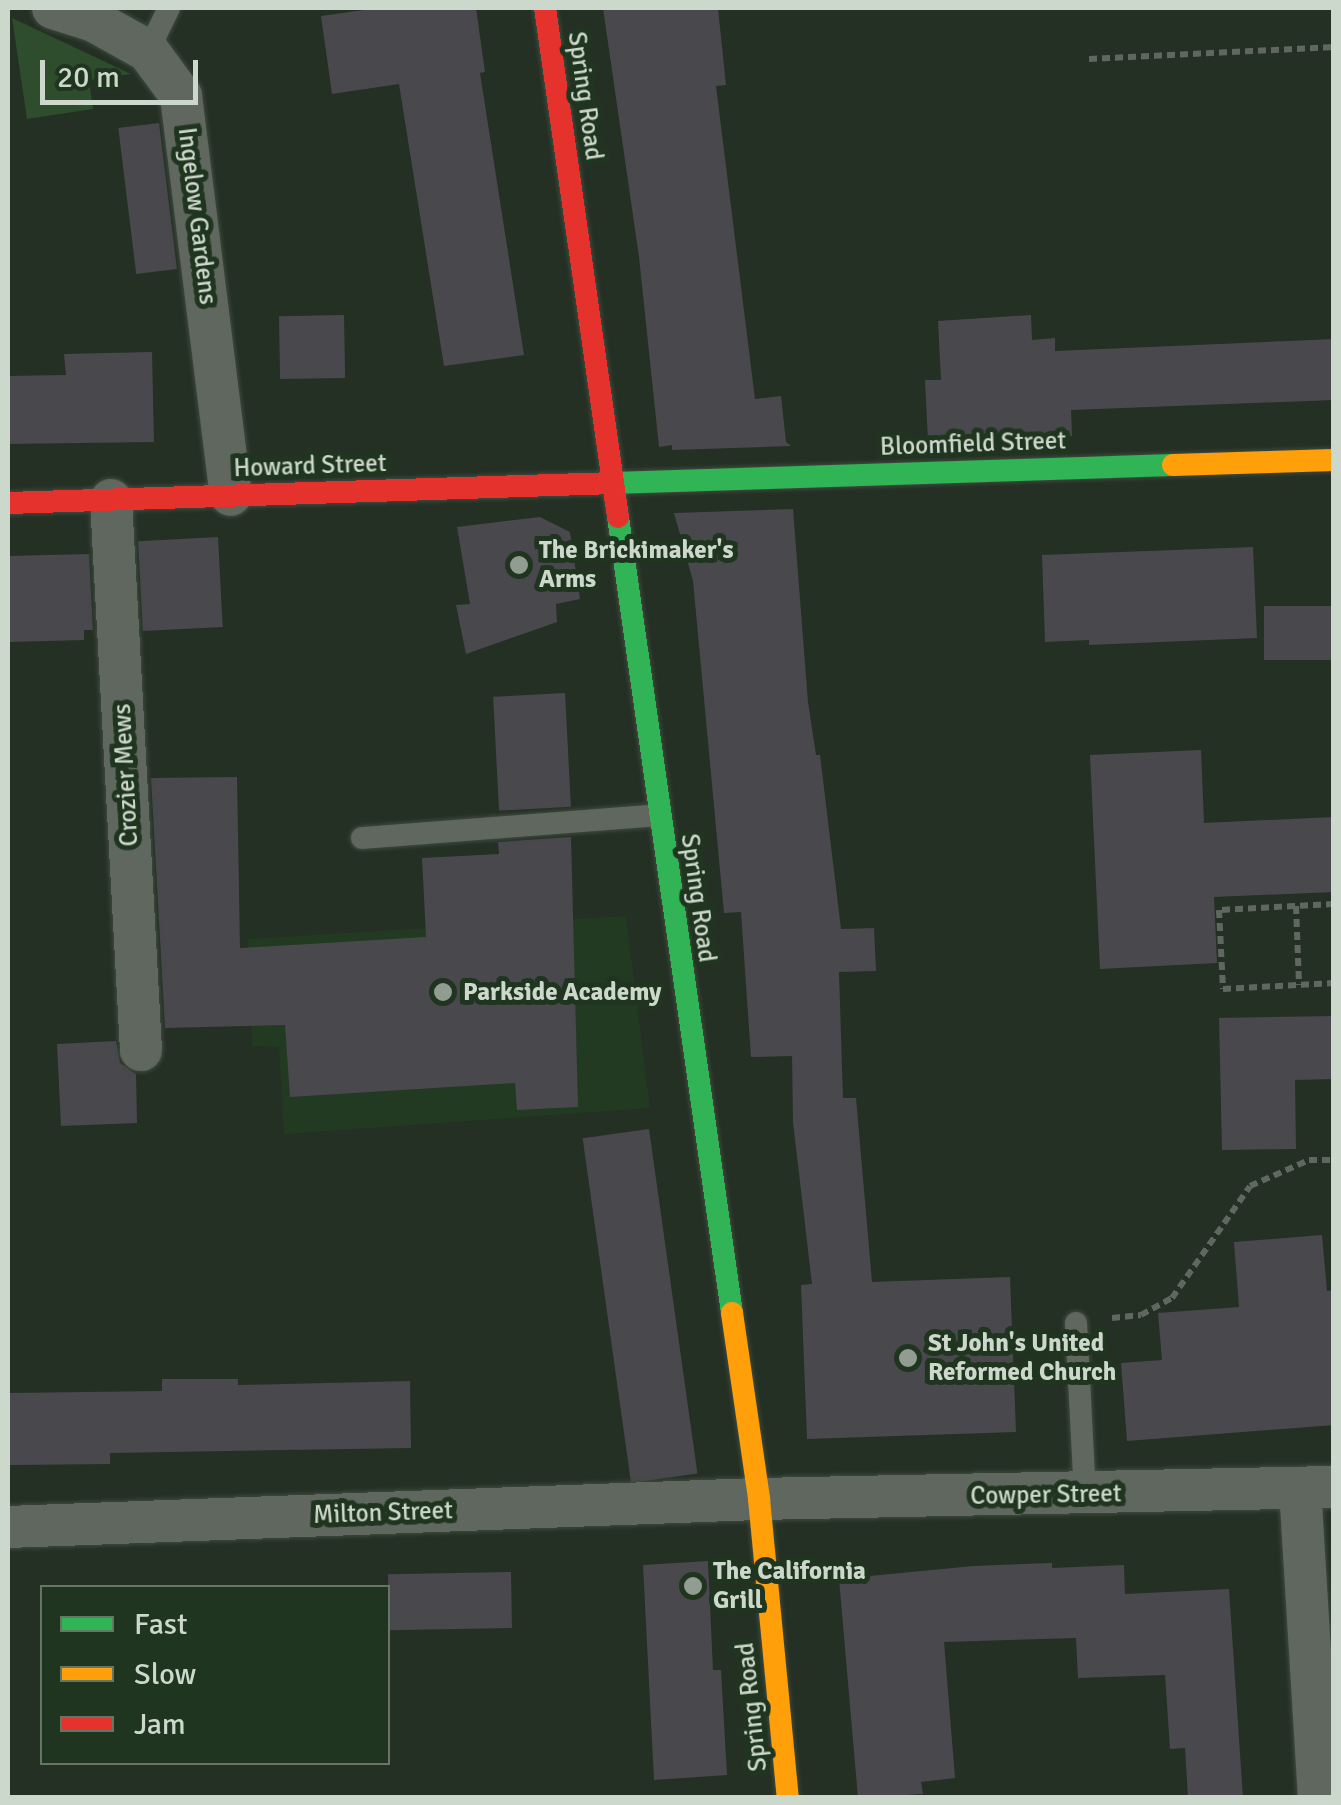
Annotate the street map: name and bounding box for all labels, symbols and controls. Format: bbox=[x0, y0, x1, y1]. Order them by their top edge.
street label: Spring Road bbox=[561, 30, 609, 162]
scale bar bbox=[45, 40, 202, 102]
text: 20 m bbox=[57, 59, 120, 96]
street label: Ingelow Gardens bbox=[171, 126, 223, 306]
street label: Bloomfield Street bbox=[879, 426, 1067, 462]
street label: Howard Street bbox=[233, 448, 387, 484]
place label: The Brickimaker's Arms bbox=[539, 536, 733, 595]
marker: The Brickimaker's Arms bbox=[508, 554, 530, 576]
street label: Crozier Mews bbox=[107, 703, 145, 847]
street label: Spring Road bbox=[674, 832, 722, 964]
place label: Parkside Academy bbox=[463, 977, 662, 1007]
marker: Parkside Academy bbox=[432, 981, 454, 1003]
place label: St John's United Reformed Church bbox=[928, 1329, 1116, 1388]
marker: St John's United Reformed Church bbox=[897, 1347, 919, 1369]
street label: Cowper Street bbox=[970, 1479, 1122, 1511]
street label: Milton Street bbox=[313, 1496, 453, 1530]
place label: The California Grill bbox=[713, 1557, 866, 1616]
marker: The California Grill bbox=[682, 1575, 704, 1597]
legend bbox=[40, 1585, 390, 1765]
text: Fast bbox=[134, 1606, 187, 1643]
street label: Spring Road bbox=[730, 1641, 774, 1773]
text: Slow bbox=[134, 1656, 196, 1693]
text: Jam bbox=[134, 1706, 186, 1743]

